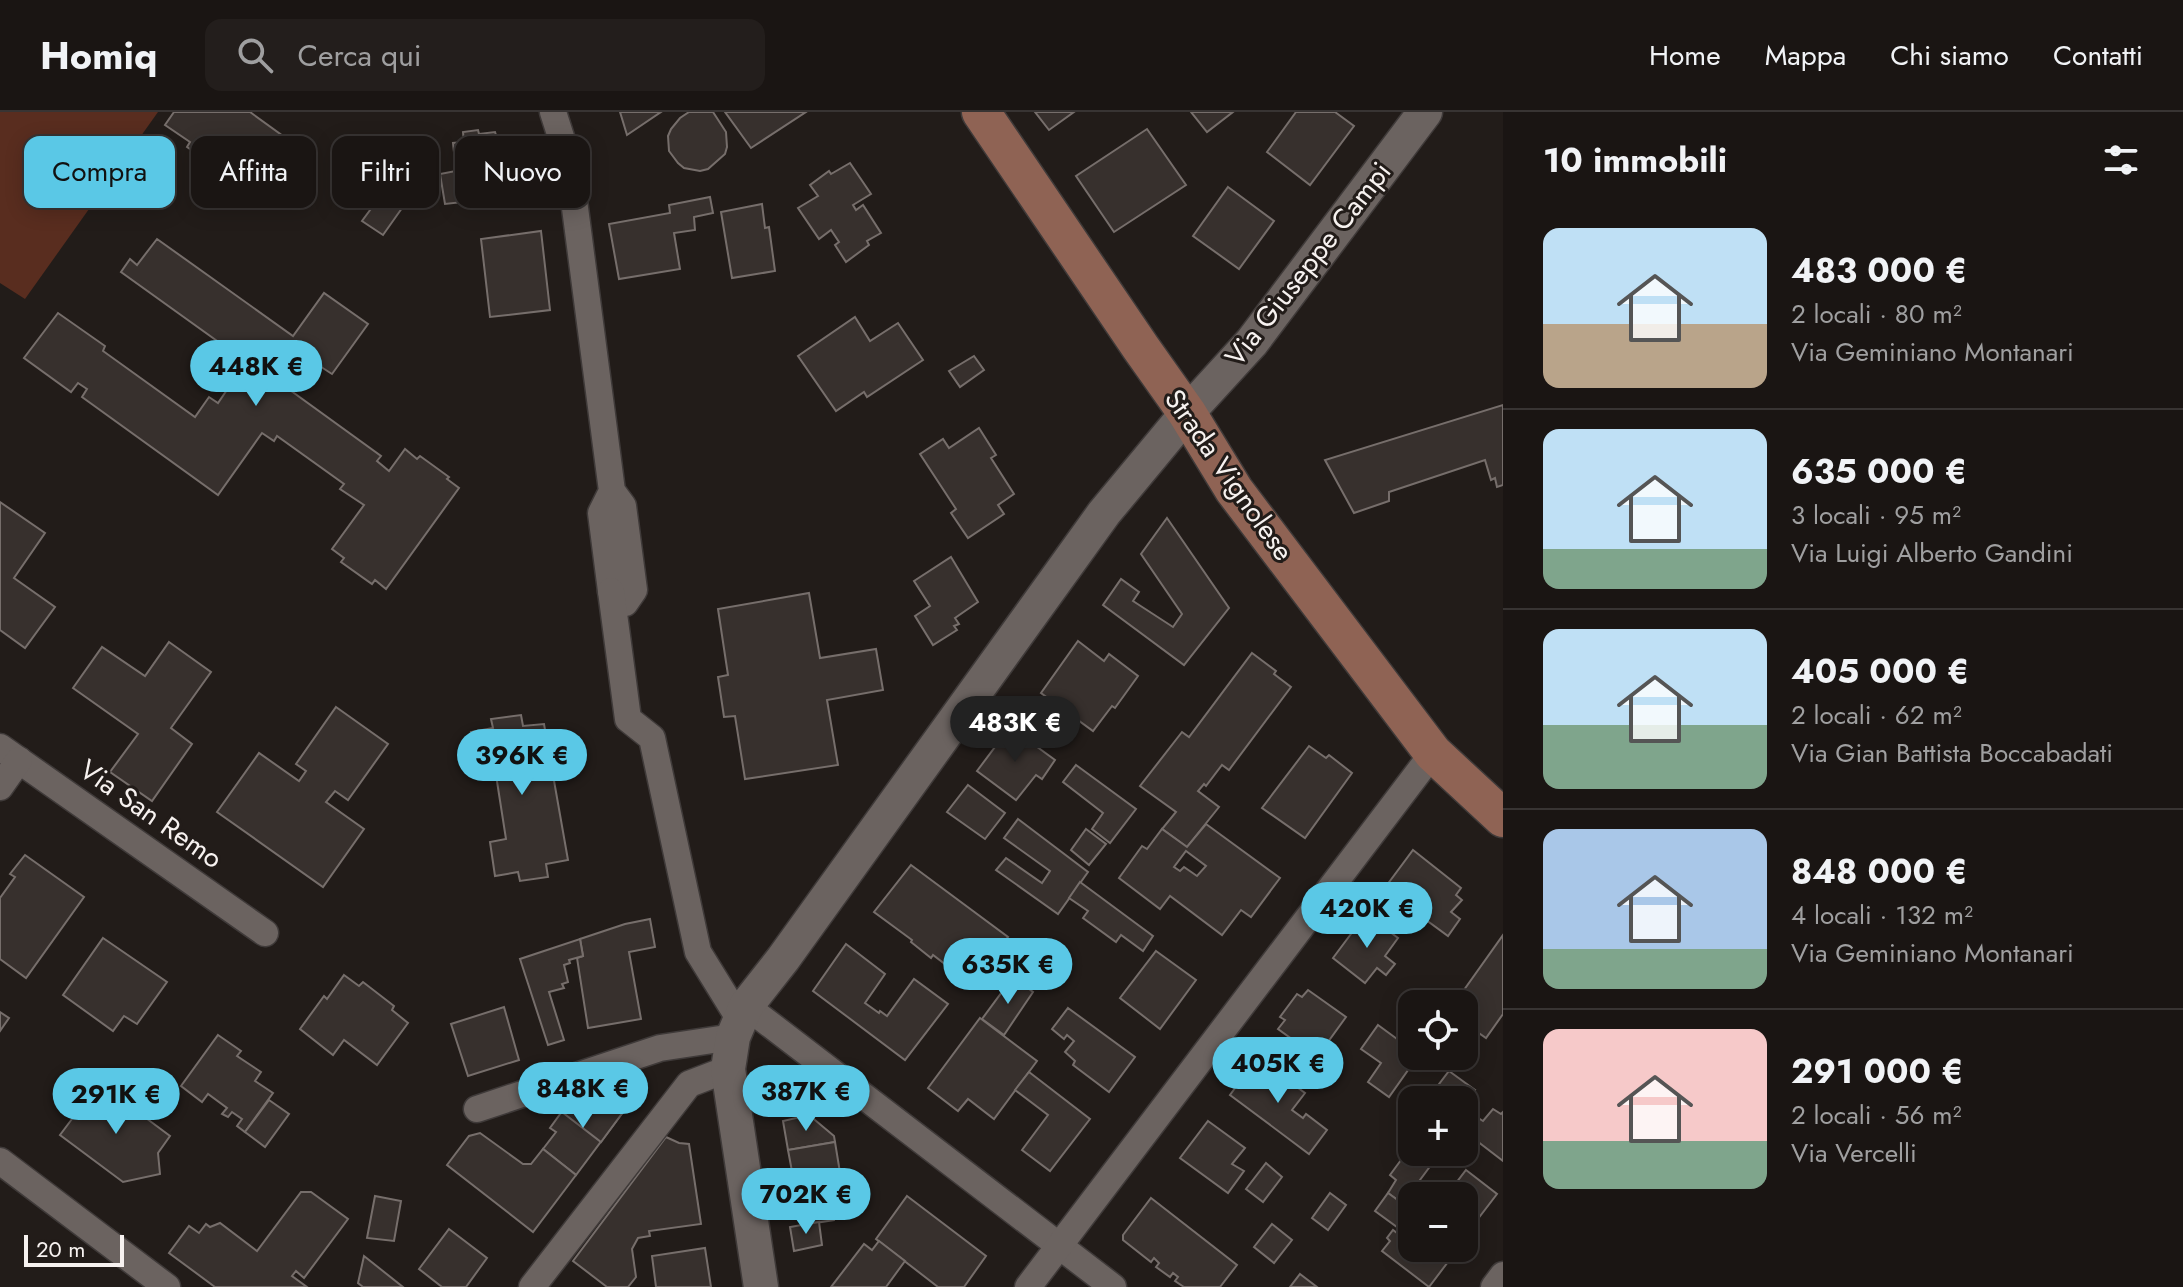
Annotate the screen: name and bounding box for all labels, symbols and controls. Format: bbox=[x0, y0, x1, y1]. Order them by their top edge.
search box bbox=[205, 19, 765, 91]
text: Homiq bbox=[40, 28, 157, 83]
icon: search bbox=[233, 33, 277, 77]
text: Cerca qui bbox=[297, 34, 422, 77]
text: Home bbox=[1649, 35, 1721, 76]
text: Mappa bbox=[1765, 35, 1846, 76]
text: Chi siamo bbox=[1890, 35, 2009, 76]
text: Contatti bbox=[2053, 35, 2143, 76]
chip: Compra bbox=[24, 136, 175, 208]
chip: Affitta bbox=[191, 136, 316, 208]
chip: Filtri bbox=[332, 136, 439, 208]
chip: Nuovo bbox=[455, 136, 590, 208]
text: 10 immobili bbox=[1543, 136, 1727, 185]
icon: filters bbox=[2099, 138, 2143, 182]
street label: Via Giuseppe Campi bbox=[1215, 153, 1401, 375]
text: 483 000 € bbox=[1791, 246, 1967, 295]
icon: home bbox=[1607, 260, 1703, 356]
text: 2 locali · 80 m² bbox=[1791, 295, 1962, 333]
text: Via Geminiano Montanari bbox=[1791, 333, 2074, 371]
pin: 448K € bbox=[191, 340, 321, 408]
text: 448K € bbox=[208, 347, 304, 385]
street label: Strada Vignolese bbox=[1154, 381, 1304, 569]
text: 635 000 € bbox=[1791, 447, 1967, 496]
icon: home bbox=[1607, 461, 1703, 557]
text: 3 locali · 95 m² bbox=[1791, 496, 1961, 534]
text: Via Luigi Alberto Gandini bbox=[1791, 534, 2073, 572]
text: 405 000 € bbox=[1791, 647, 1969, 696]
icon: home bbox=[1607, 661, 1703, 757]
pin: 483K € bbox=[950, 696, 1080, 764]
text: 2 locali · 62 m² bbox=[1791, 696, 1962, 734]
text: 483K € bbox=[968, 703, 1062, 741]
pin: 396K € bbox=[457, 729, 587, 797]
text: Via Gian Battista Boccabadati bbox=[1791, 734, 2113, 772]
text: 396K € bbox=[475, 736, 569, 774]
street label: Via San Remo bbox=[71, 749, 231, 879]
text: 848 000 € bbox=[1791, 847, 1968, 896]
icon: home bbox=[1607, 861, 1703, 957]
pin: 420K € bbox=[1302, 882, 1432, 950]
text: 420K € bbox=[1319, 889, 1415, 927]
text: 4 locali · 132 m² bbox=[1791, 896, 1973, 934]
text: Via Geminiano Montanari bbox=[1791, 934, 2074, 972]
pin: 635K € bbox=[943, 938, 1073, 1006]
text: 635K € bbox=[961, 945, 1055, 983]
map controls bbox=[1398, 990, 1478, 1262]
button: locate bbox=[1398, 990, 1478, 1070]
pin: 405K € bbox=[1213, 1037, 1343, 1105]
text: 405K € bbox=[1230, 1044, 1326, 1082]
text: 291 000 € bbox=[1791, 1047, 1964, 1096]
icon: home bbox=[1607, 1061, 1703, 1157]
pin: 848K € bbox=[518, 1062, 648, 1130]
pin: 387K € bbox=[741, 1065, 871, 1133]
pin: 291K € bbox=[51, 1068, 181, 1136]
text: 848K € bbox=[536, 1069, 630, 1107]
text: 387K € bbox=[761, 1072, 851, 1110]
text: 291K € bbox=[71, 1075, 161, 1113]
button: + bbox=[1398, 1086, 1478, 1166]
text: 2 locali · 56 m² bbox=[1791, 1096, 1962, 1134]
text: Via Vercelli bbox=[1791, 1134, 1917, 1172]
pin: 702K € bbox=[741, 1168, 871, 1236]
text: 702K € bbox=[760, 1175, 852, 1213]
button: − bbox=[1398, 1182, 1478, 1262]
scale bar bbox=[24, 1231, 124, 1267]
text: 20 m bbox=[36, 1233, 85, 1265]

